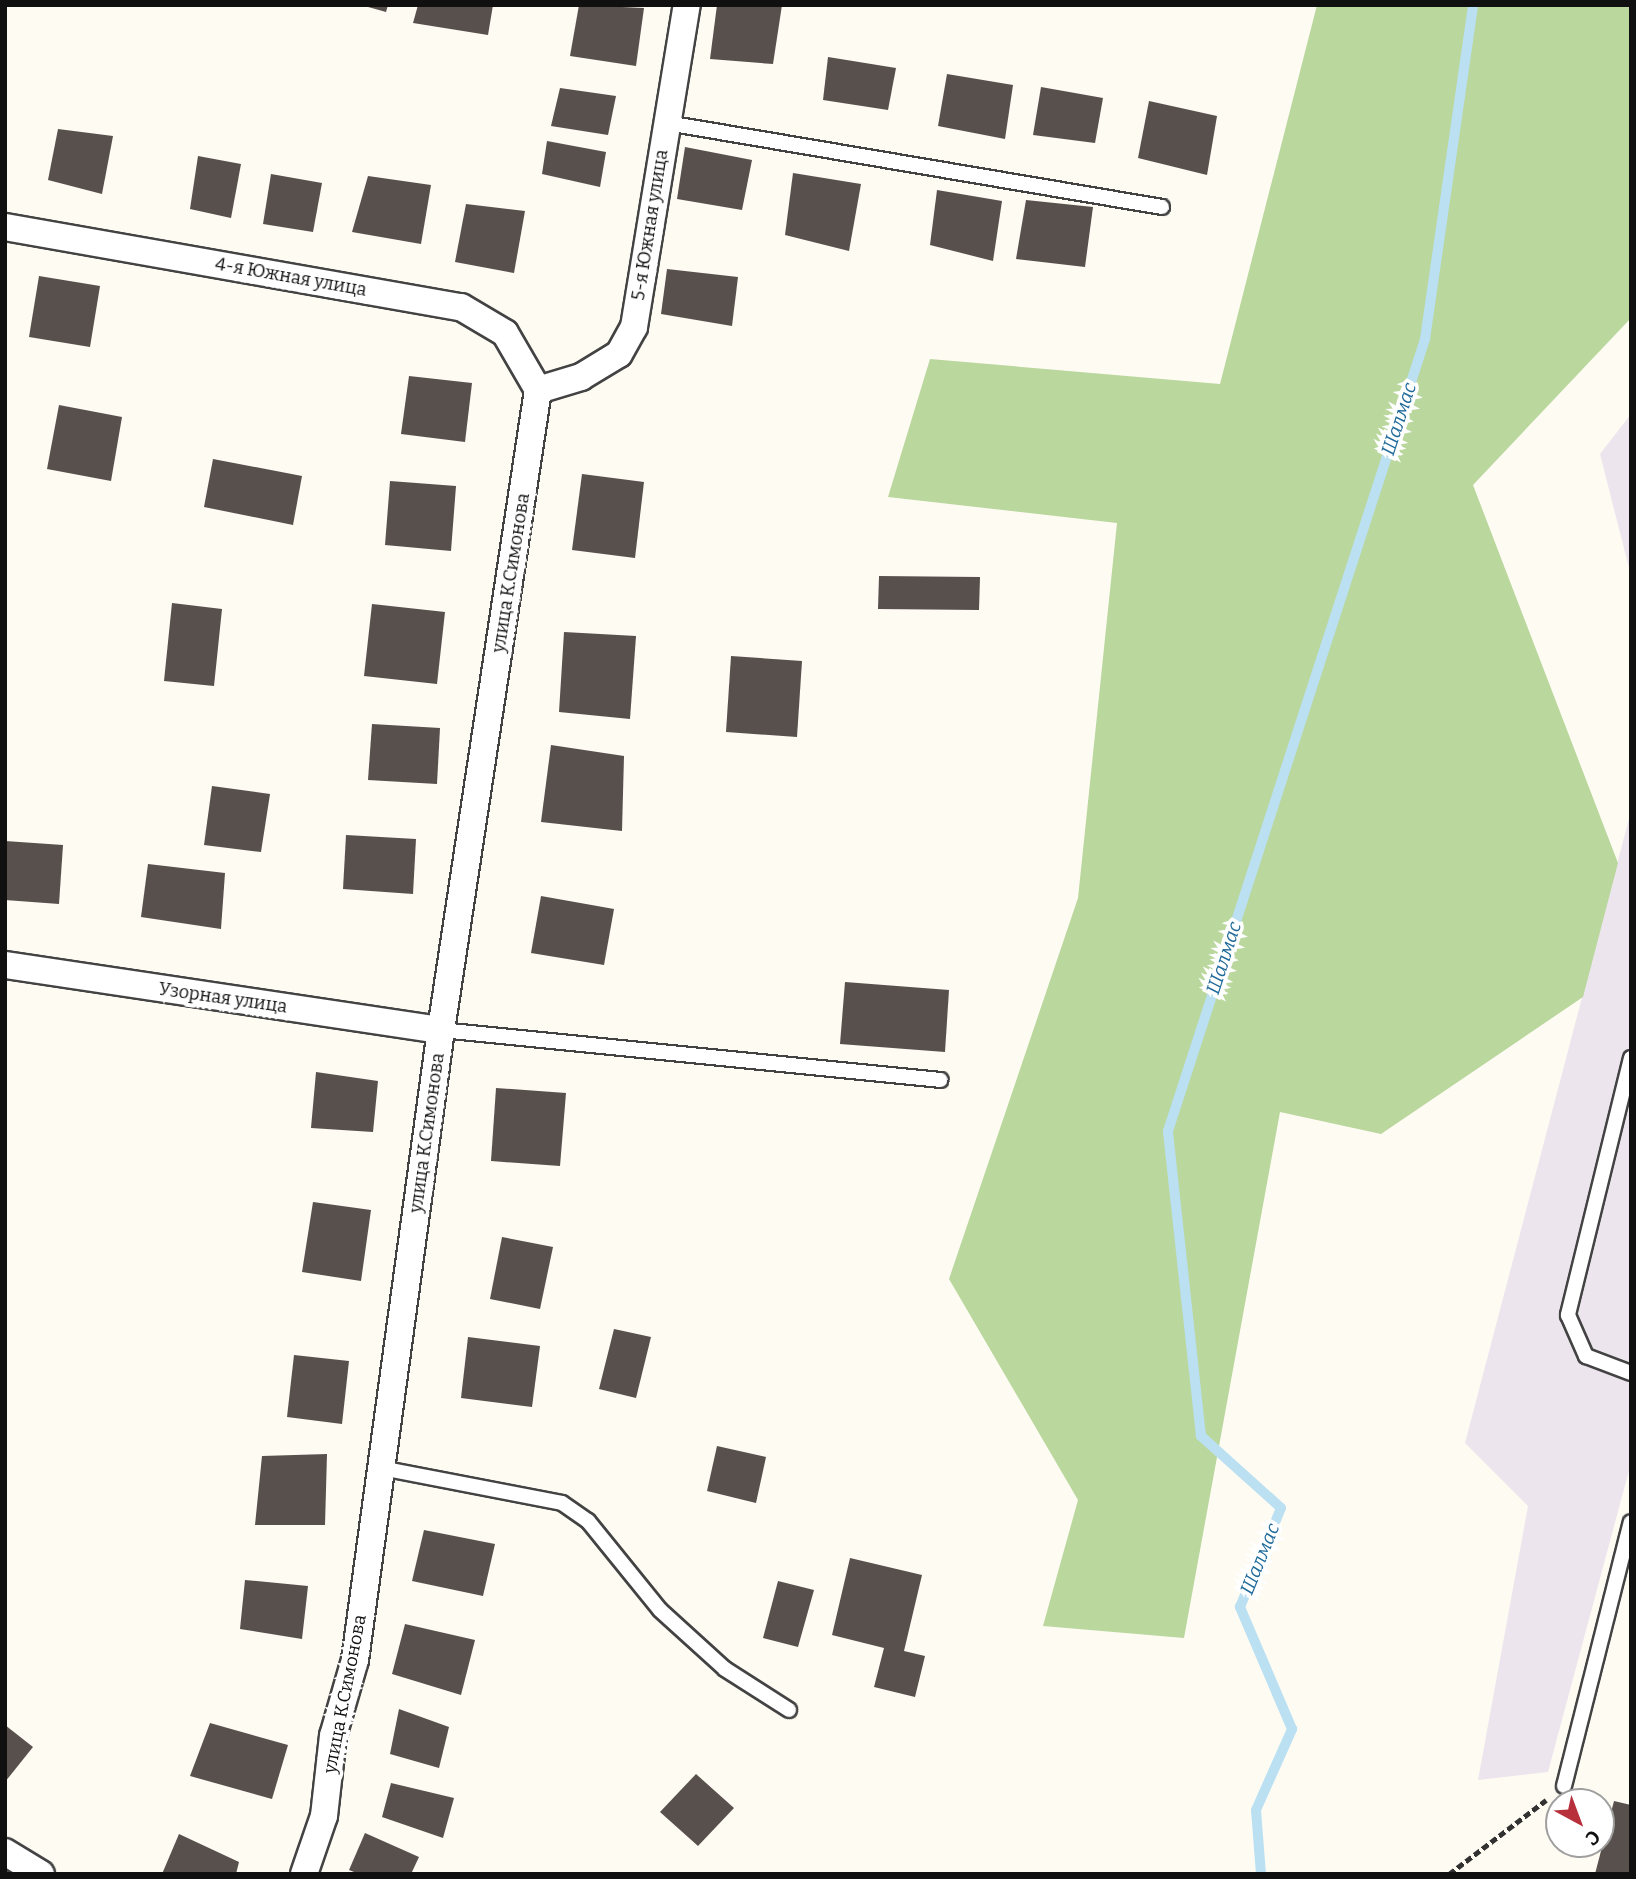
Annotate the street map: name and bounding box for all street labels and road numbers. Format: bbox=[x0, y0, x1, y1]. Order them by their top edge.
street label: 5-я Южная улица bbox=[627, 148, 673, 302]
street label: 4-я Южная улица bbox=[214, 253, 368, 301]
street label: улица К.Симонова bbox=[488, 492, 534, 654]
street label: Узорная улица bbox=[157, 978, 289, 1018]
street label: улица К.Симонова bbox=[405, 1052, 449, 1214]
street label: улица К.Симонова bbox=[319, 1613, 371, 1775]

